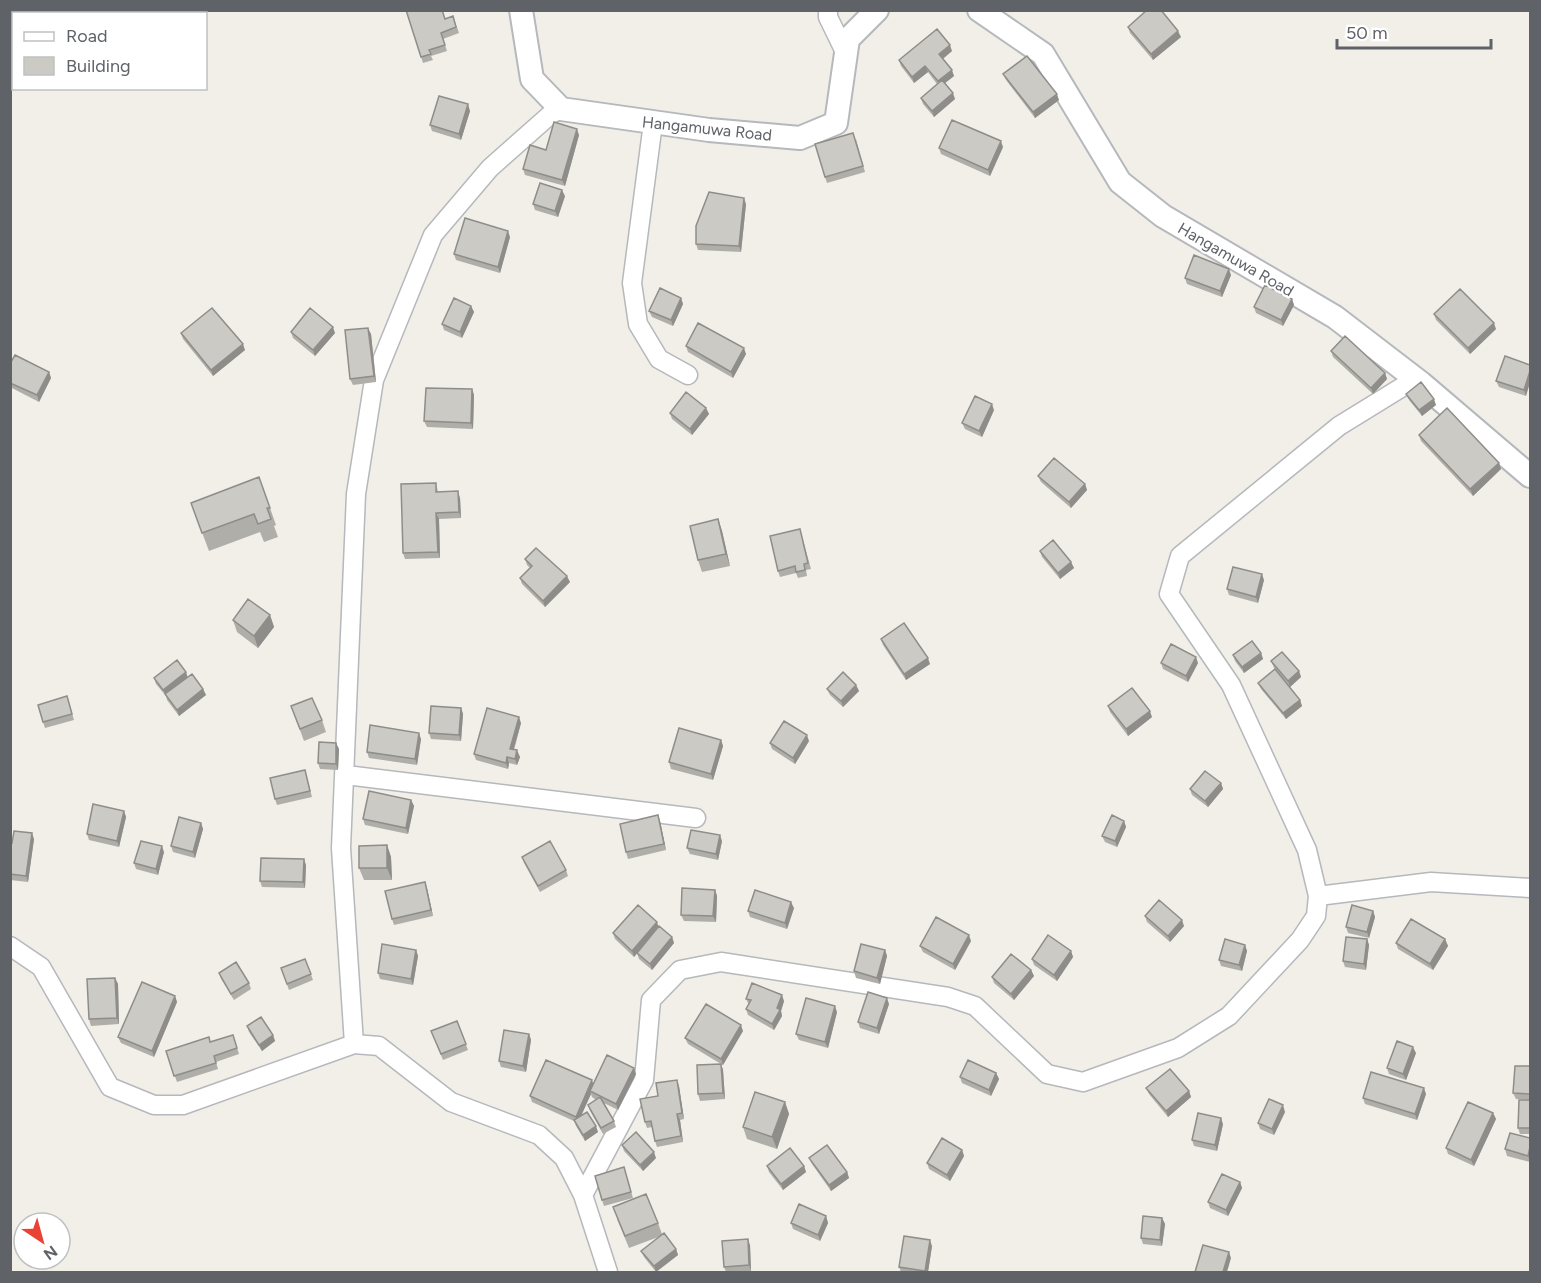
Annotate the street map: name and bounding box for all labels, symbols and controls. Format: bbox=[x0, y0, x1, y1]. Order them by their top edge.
legend bbox=[12, 12, 207, 90]
scale bar bbox=[1337, 12, 1492, 50]
text: 50 m bbox=[1346, 22, 1388, 44]
text: Road bbox=[66, 25, 107, 47]
text: Building bbox=[66, 55, 131, 77]
street label: Hangamuwa Road bbox=[641, 112, 773, 145]
street label: Hangamuwa Road bbox=[1174, 219, 1297, 300]
north arrow bbox=[12, 1211, 72, 1271]
text: N bbox=[40, 1241, 61, 1264]

